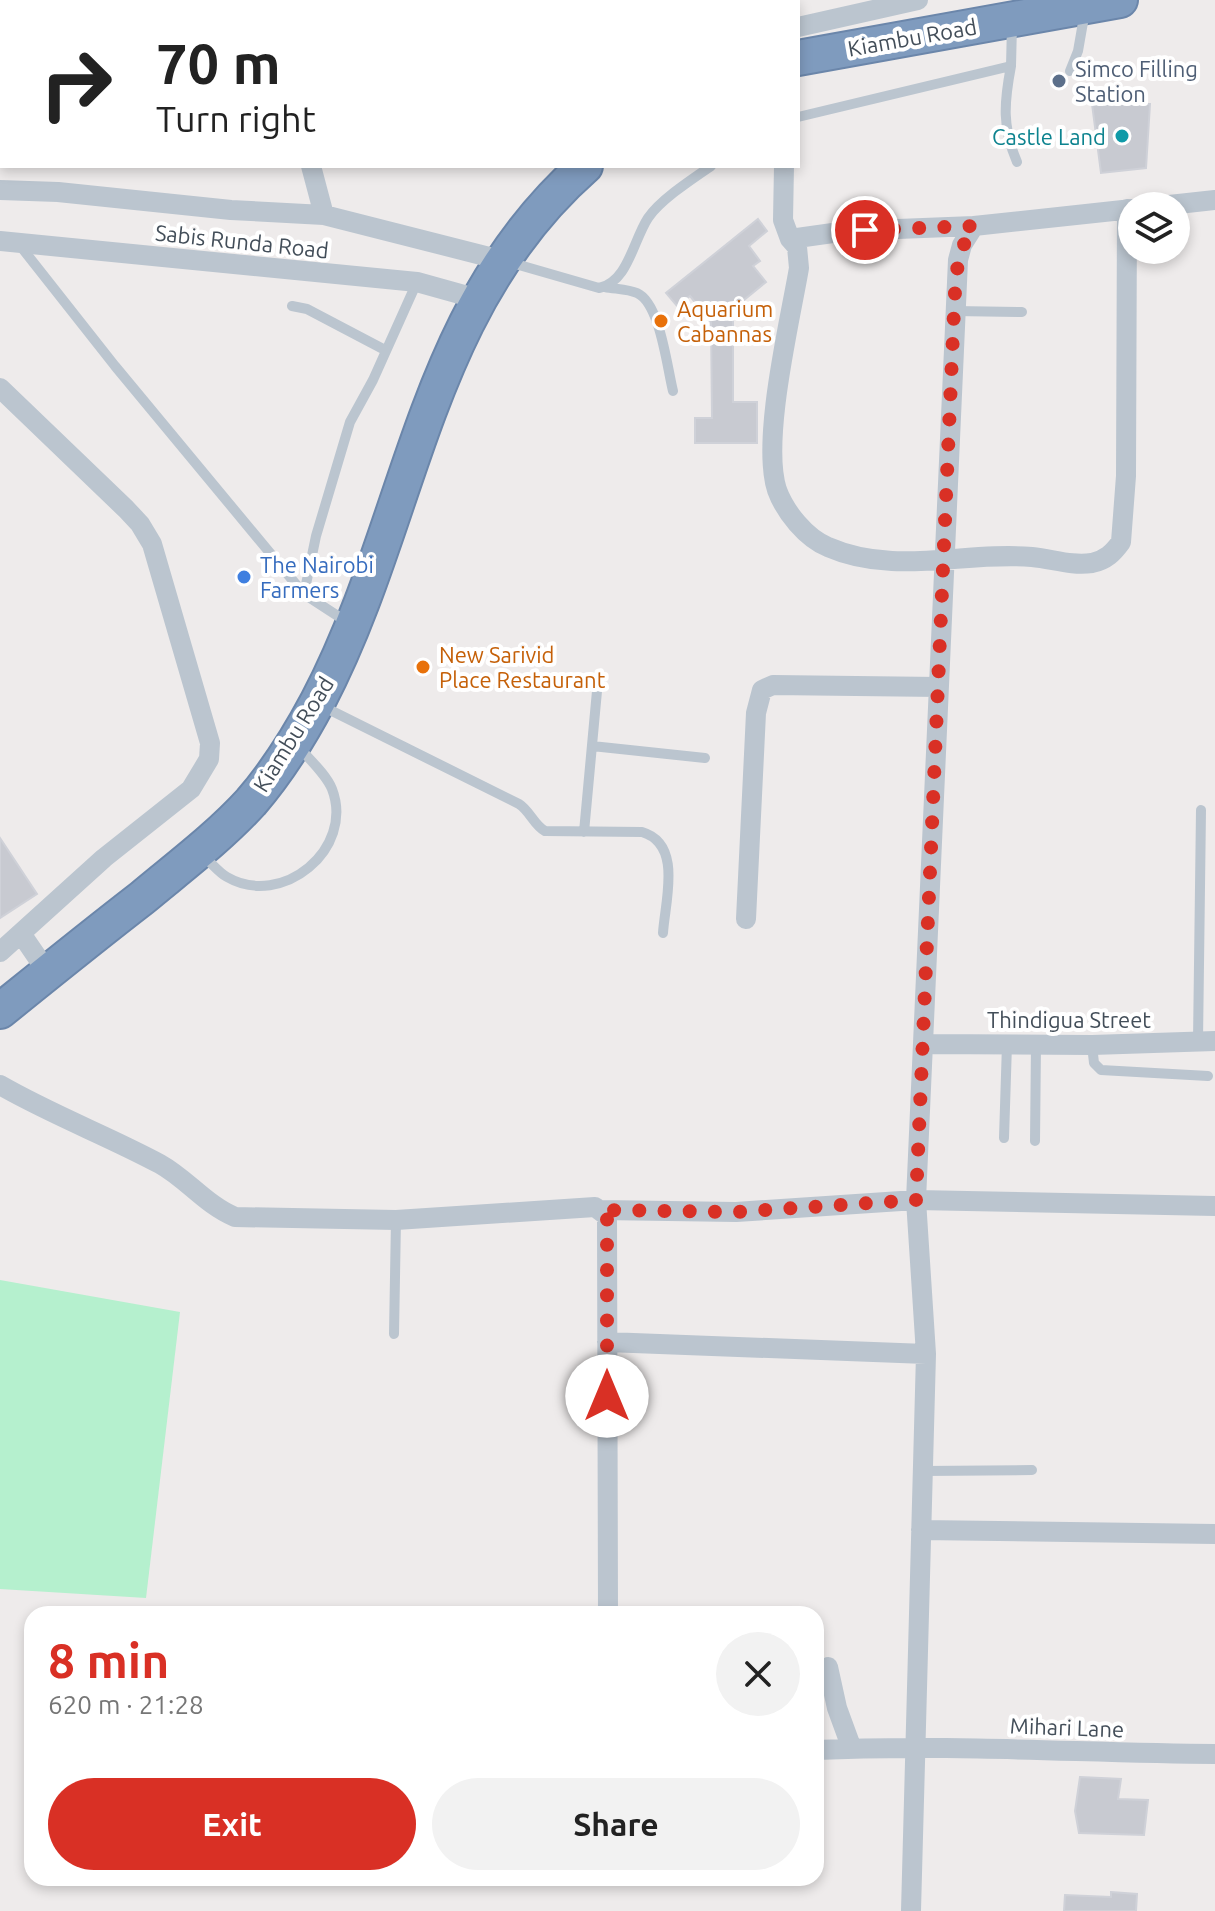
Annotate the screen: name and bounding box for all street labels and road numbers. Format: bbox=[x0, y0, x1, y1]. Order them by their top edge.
street label: Kiambu Road bbox=[845, 13, 979, 61]
street label: Sabis Runda Road bbox=[154, 219, 330, 263]
street label: Kiambu Road bbox=[248, 672, 338, 796]
street label: Thindigua Street bbox=[987, 1007, 1151, 1032]
street label: Mihari Lane bbox=[1009, 1713, 1125, 1741]

